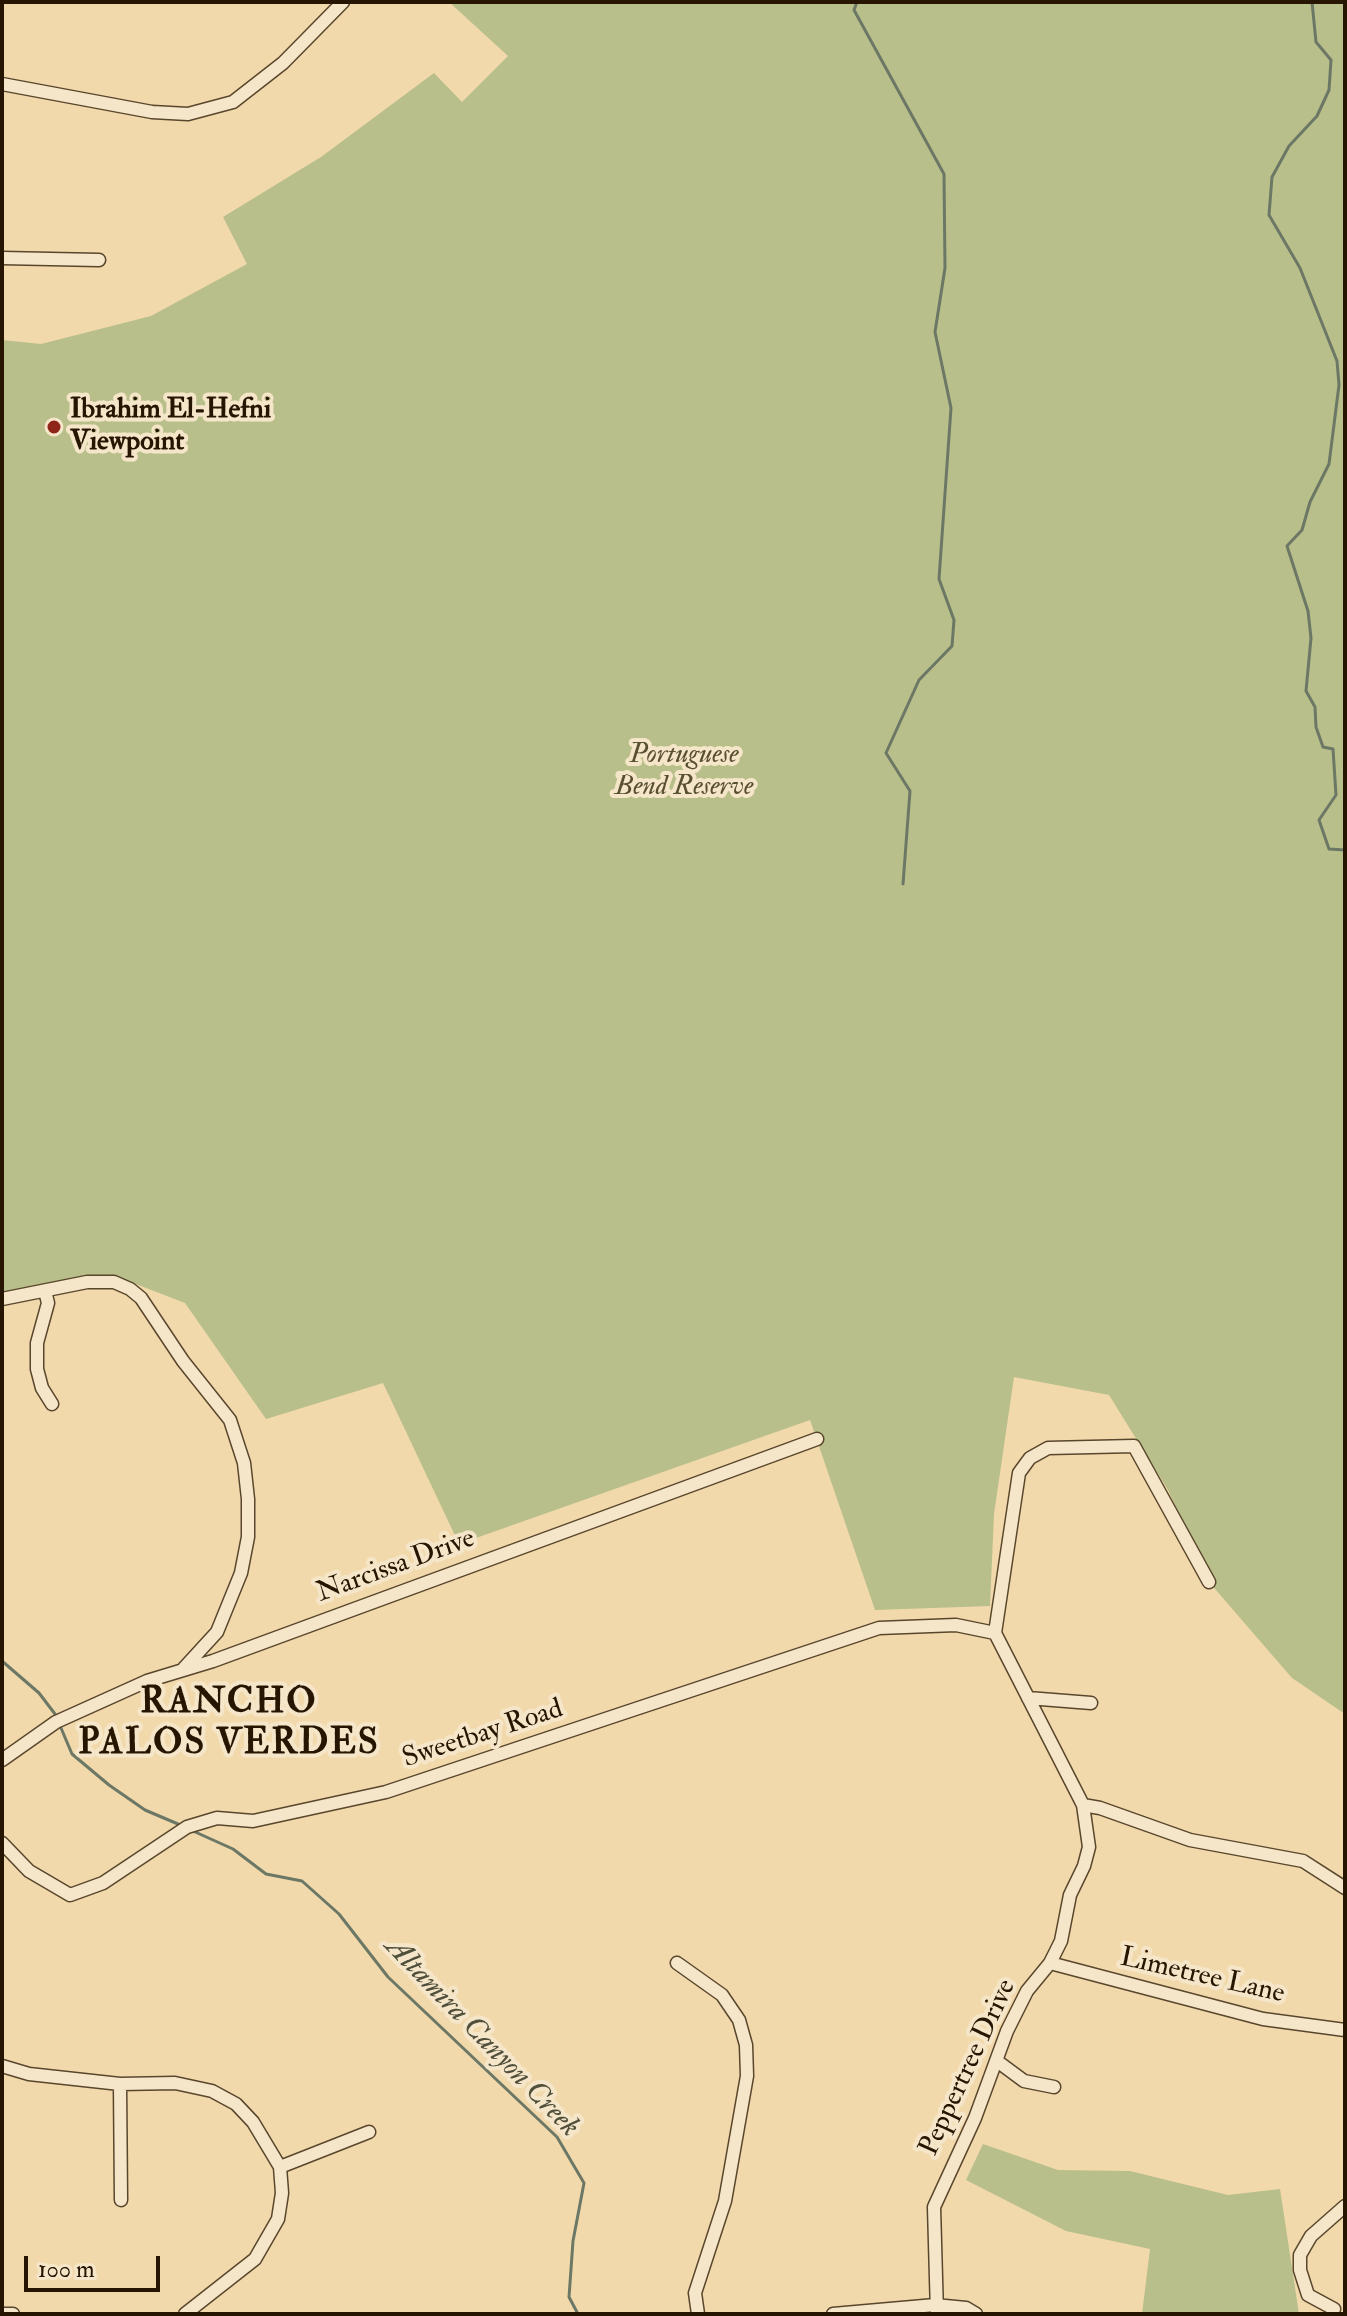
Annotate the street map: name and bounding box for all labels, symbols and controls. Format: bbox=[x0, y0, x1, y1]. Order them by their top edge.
place label: Ibrahim El-Hefni Viewpoint bbox=[70, 394, 271, 460]
marker: Ibrahim El-Hefni Viewpoint bbox=[45, 418, 63, 436]
park label: Portuguese Bend Reserve bbox=[615, 739, 753, 805]
street label: Narcissa Drive bbox=[312, 1523, 480, 1611]
district label: RANCHO PALOS VERDES bbox=[78, 1682, 380, 1767]
street label: Sweetbay Road bbox=[399, 1693, 567, 1777]
water label: Altamira Canyon Creek bbox=[376, 1930, 586, 2146]
street label: Limetree Lane bbox=[1117, 1942, 1287, 2012]
street label: Peppertree Drive bbox=[913, 1975, 1025, 2161]
scale bar bbox=[28, 2240, 164, 2290]
text: 100 m bbox=[38, 2254, 95, 2285]

